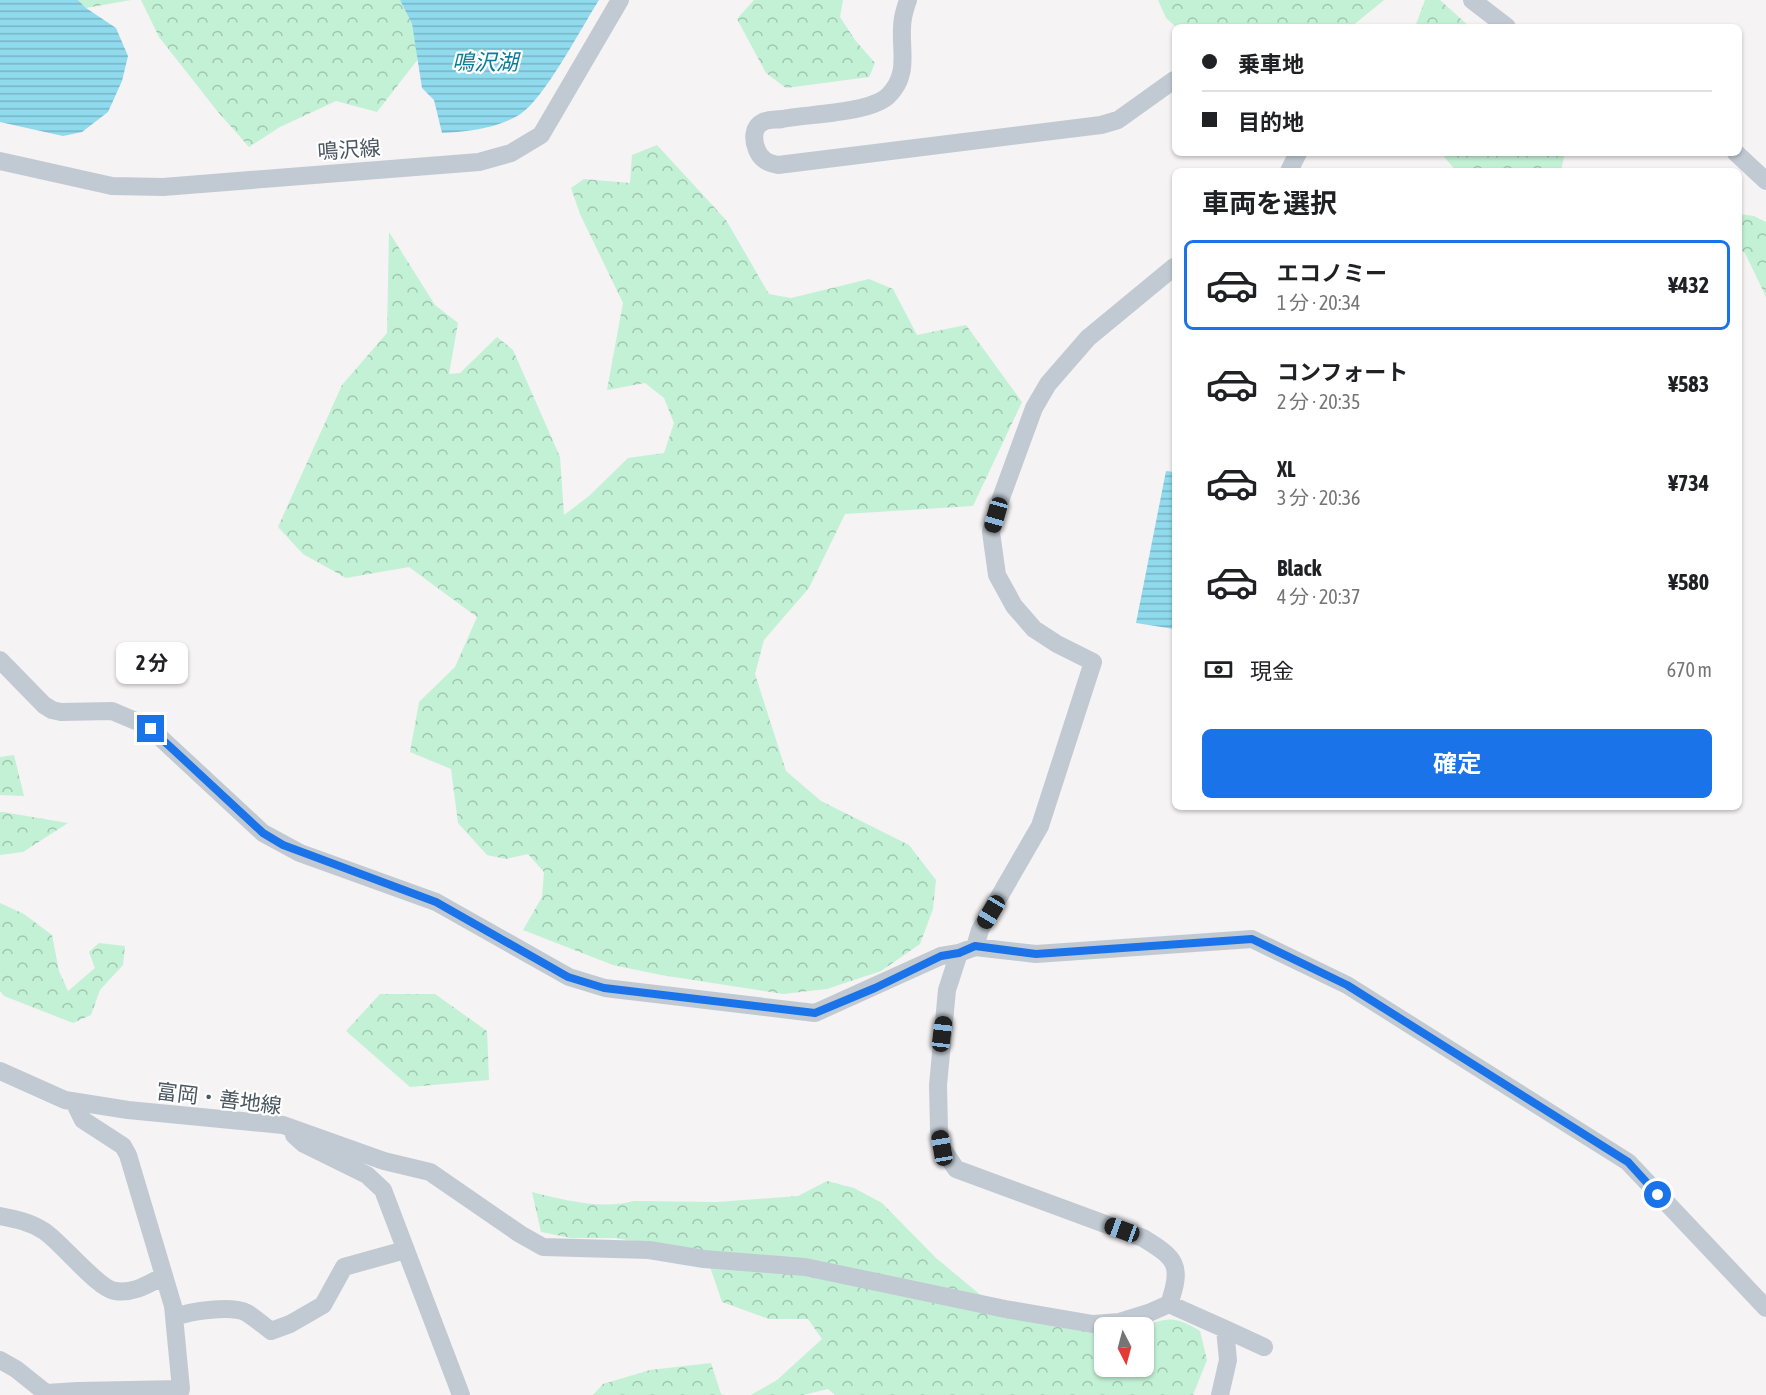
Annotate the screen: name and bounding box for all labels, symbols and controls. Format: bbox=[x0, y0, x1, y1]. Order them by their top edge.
water label: 鳴沢湖 bbox=[452, 49, 521, 75]
text: 乗車地 bbox=[1238, 51, 1304, 77]
text: 目的地 bbox=[1238, 109, 1304, 135]
street label: 鳴沢線 bbox=[317, 135, 381, 163]
text: 車両を選択 bbox=[1202, 188, 1337, 219]
icon: car bbox=[1205, 258, 1259, 312]
text: エコノミー bbox=[1277, 260, 1387, 286]
text: ¥432 bbox=[1668, 272, 1709, 298]
text: 1 分 · 20:34 bbox=[1277, 291, 1360, 314]
icon: car bbox=[1205, 357, 1259, 411]
text: コンフォート bbox=[1277, 359, 1408, 385]
text: ¥583 bbox=[1668, 371, 1709, 397]
text: 2 分 · 20:35 bbox=[1277, 390, 1360, 413]
icon: car bbox=[1205, 456, 1259, 510]
text: XL bbox=[1277, 456, 1295, 482]
text: ¥734 bbox=[1668, 470, 1709, 496]
text: 3 分 · 20:36 bbox=[1277, 486, 1360, 509]
car bbox=[982, 495, 1010, 535]
icon: car bbox=[1205, 555, 1259, 609]
text: Black bbox=[1277, 555, 1321, 581]
text: ¥580 bbox=[1668, 569, 1709, 595]
text: 4 分 · 20:37 bbox=[1277, 585, 1360, 608]
callout: 2 分 bbox=[115, 642, 187, 684]
text: 2 分 bbox=[136, 651, 168, 674]
icon: cash bbox=[1202, 653, 1235, 686]
text: 現金 bbox=[1250, 658, 1294, 684]
text: 670 m bbox=[1667, 658, 1712, 681]
route end bbox=[137, 715, 164, 742]
button: 確定 bbox=[1202, 729, 1712, 798]
car bbox=[974, 892, 1008, 932]
car bbox=[931, 1015, 953, 1053]
street label: 富岡・善地線 bbox=[155, 1078, 283, 1118]
car bbox=[930, 1129, 954, 1167]
route start bbox=[1644, 1181, 1671, 1208]
car bbox=[1102, 1215, 1142, 1245]
north arrow bbox=[1094, 1317, 1154, 1377]
map controls bbox=[1094, 1317, 1154, 1377]

